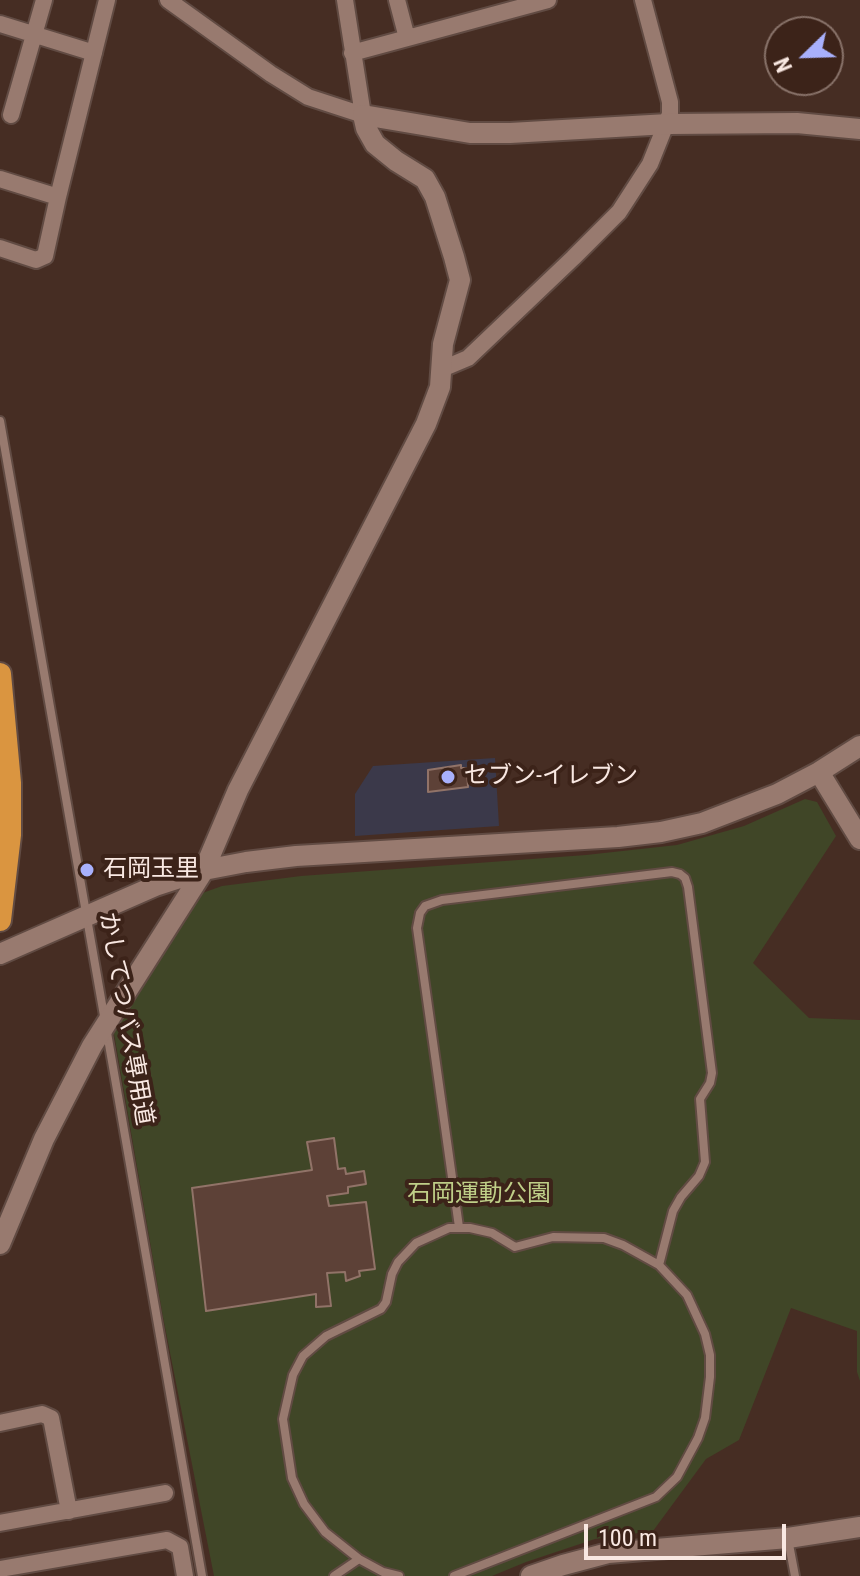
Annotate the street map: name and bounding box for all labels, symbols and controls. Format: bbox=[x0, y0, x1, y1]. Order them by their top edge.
north arrow bbox=[764, 16, 844, 96]
text: N bbox=[769, 54, 797, 76]
place label: セブン-イレブン bbox=[464, 763, 638, 791]
marker: セブン-イレブン bbox=[439, 768, 457, 786]
place label: 石岡玉里 bbox=[103, 856, 199, 884]
marker: 石岡玉里 bbox=[78, 861, 96, 879]
street label: かしてつバス専用道 bbox=[92, 910, 158, 1128]
park label: 石岡運動公園 bbox=[407, 1181, 551, 1209]
scale bar bbox=[588, 1508, 790, 1558]
text: 100 m bbox=[598, 1524, 657, 1552]

